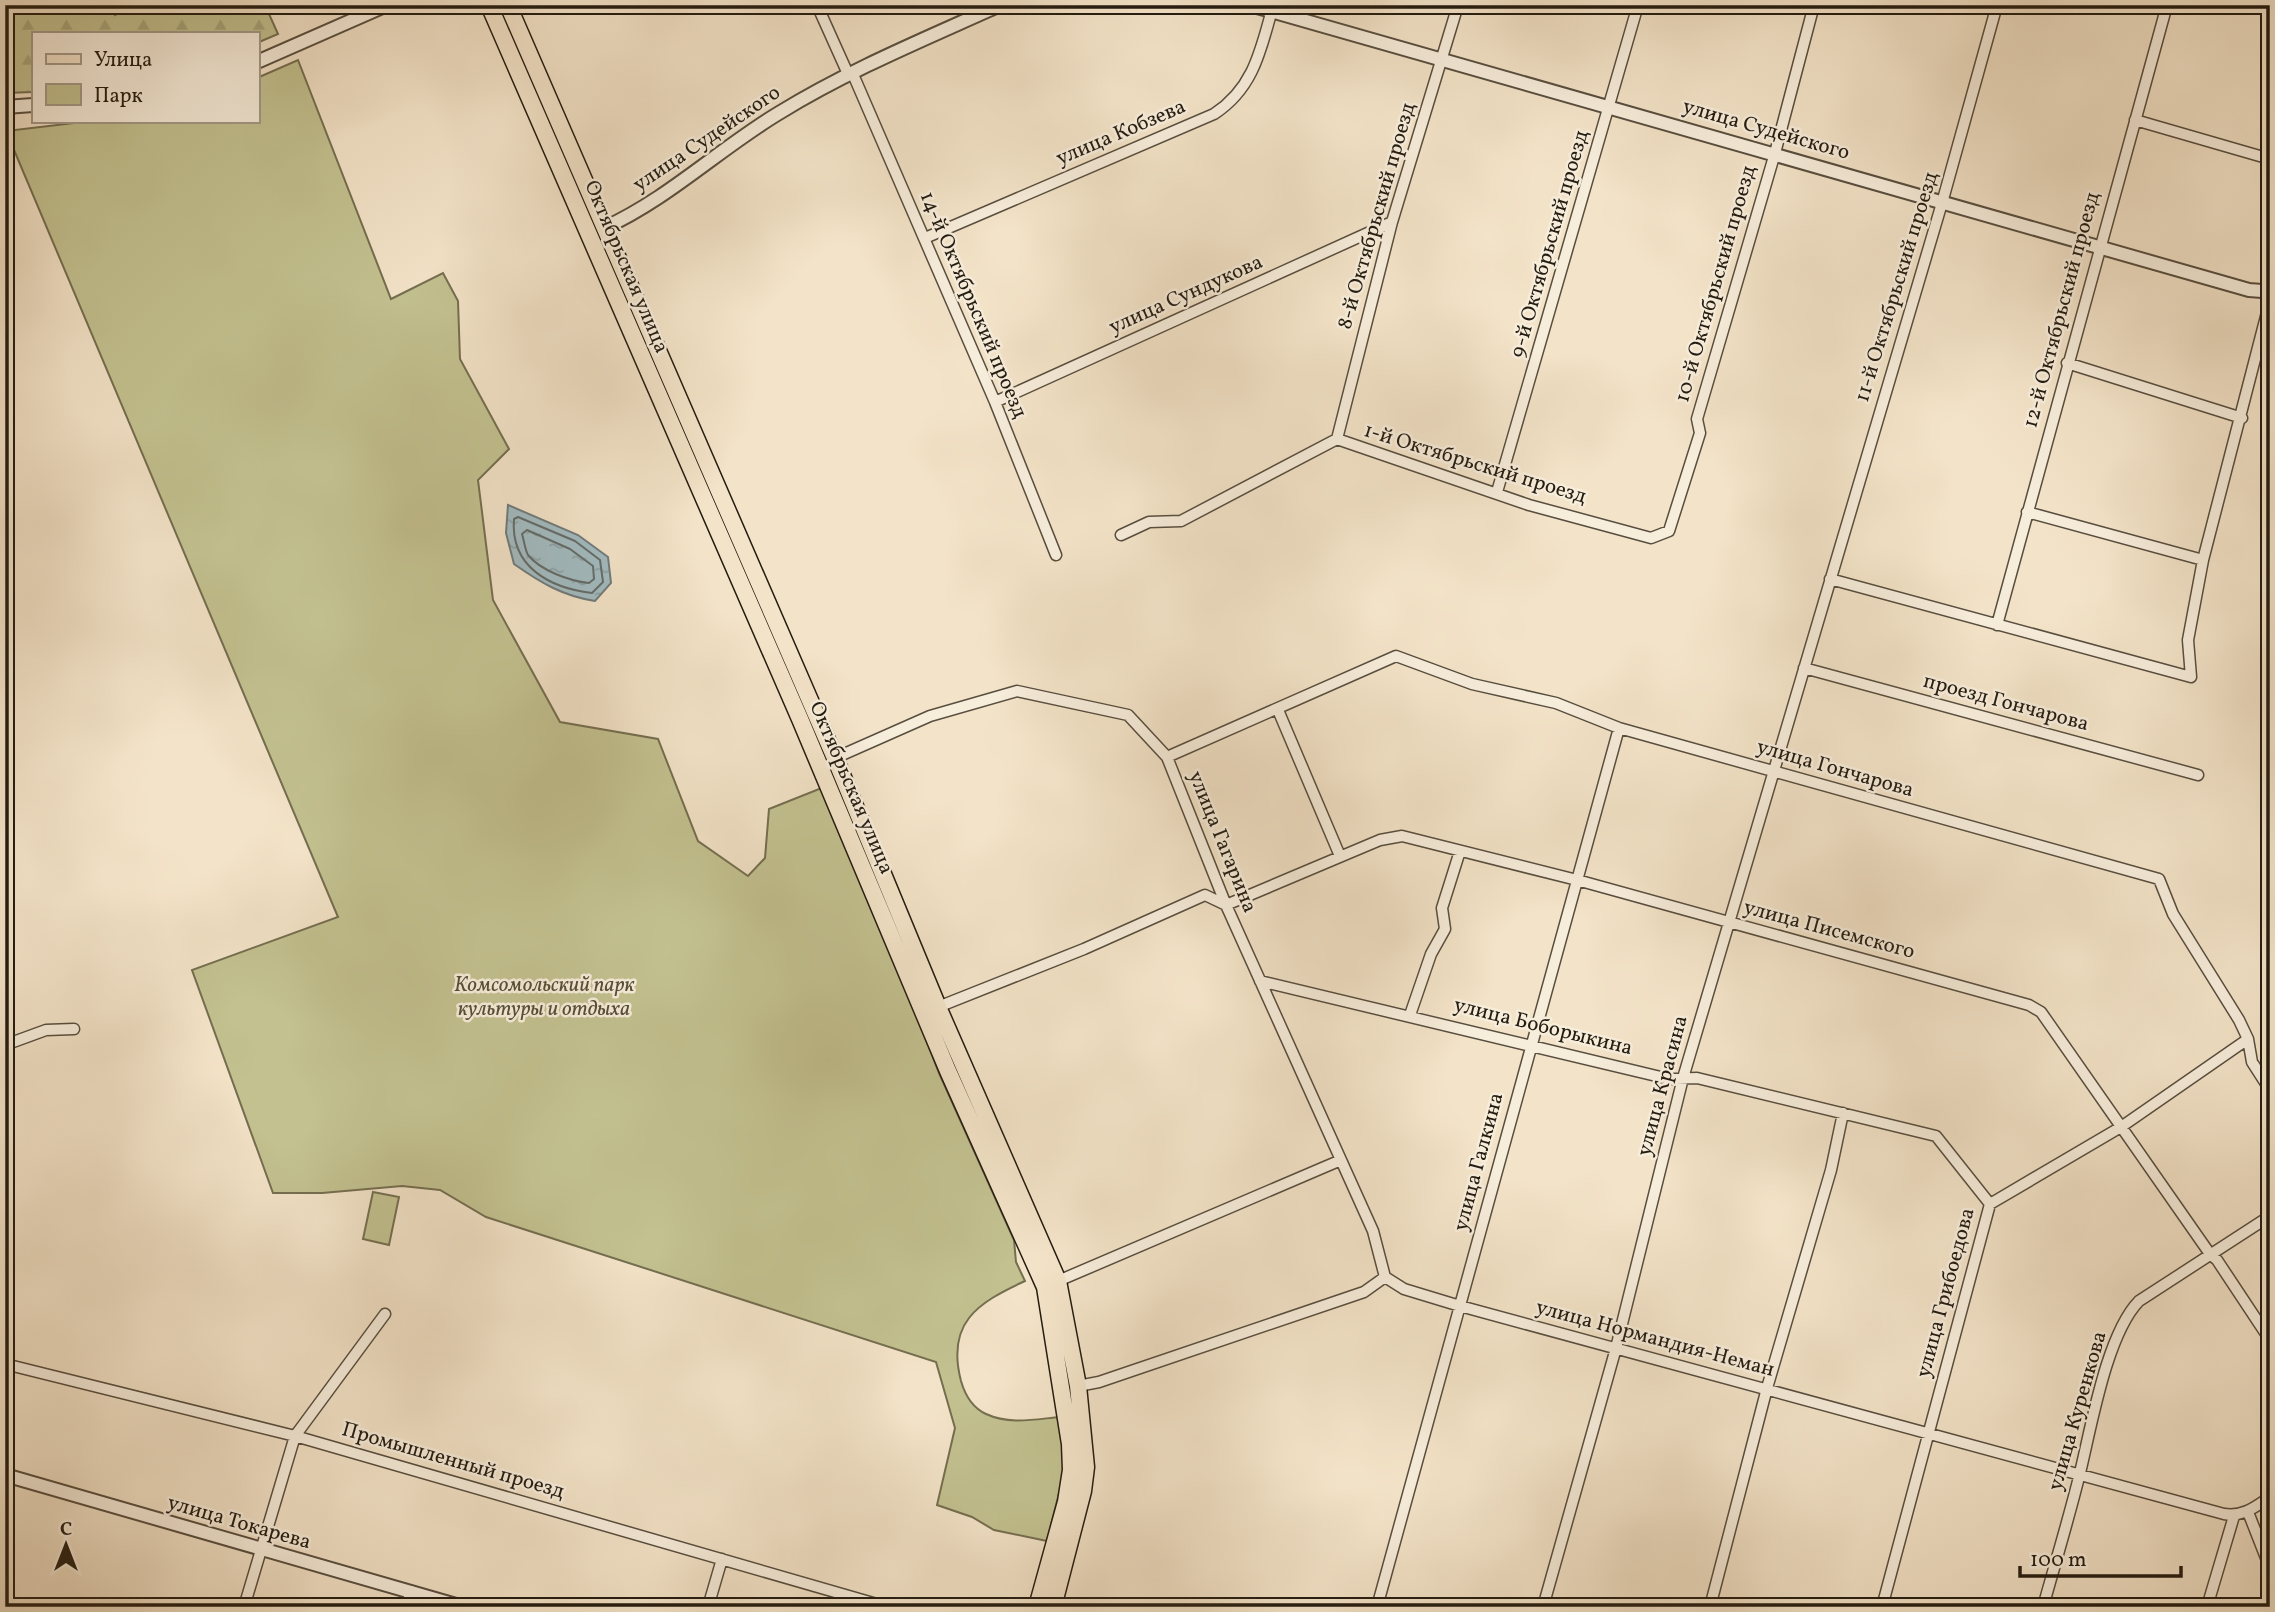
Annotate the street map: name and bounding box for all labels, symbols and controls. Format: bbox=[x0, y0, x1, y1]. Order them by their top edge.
legend bbox=[32, 32, 259, 122]
text: Улица bbox=[94, 46, 152, 75]
street label: улица Судейского bbox=[627, 79, 787, 199]
text: Парк bbox=[94, 82, 143, 111]
street label: улица Судейского bbox=[1679, 92, 1853, 168]
street label: улица Кобзева bbox=[1052, 93, 1190, 173]
street label: 8-й Октябрьский проезд bbox=[1331, 99, 1423, 333]
street label: 9-й Октябрьский проезд bbox=[1504, 127, 1596, 361]
street label: 10-й Октябрьский проезд bbox=[1668, 162, 1764, 406]
street label: 11-й Октябрьский проезд bbox=[1848, 168, 1946, 406]
street label: Октябрьская улица bbox=[576, 176, 676, 358]
street label: 14-й Октябрьский проезд bbox=[912, 187, 1034, 423]
street label: 12-й Октябрьский проезд bbox=[2017, 189, 2108, 431]
street label: улица Сундукова bbox=[1104, 248, 1268, 342]
street label: 1-й Октябрьский проезд bbox=[1360, 416, 1590, 512]
street label: проезд Гончарова bbox=[1920, 667, 2092, 739]
street label: Октябрьская улица bbox=[801, 697, 901, 879]
street label: улица Гончарова bbox=[1753, 733, 1917, 805]
street label: улица Гагарина bbox=[1180, 767, 1264, 917]
street label: улица Писемского bbox=[1740, 893, 1918, 967]
park label: Комсомольский парк культуры и отдыха bbox=[454, 971, 635, 1024]
street label: улица Боборыкина bbox=[1451, 991, 1635, 1063]
street label: улица Красина bbox=[1630, 1012, 1696, 1160]
street label: улица Галкина bbox=[1447, 1090, 1511, 1234]
street label: улица Грибоедова bbox=[1909, 1205, 1983, 1381]
street label: улица Нормандия-Неман bbox=[1532, 1293, 1778, 1385]
street label: улица Куренкова bbox=[2041, 1328, 2115, 1494]
street label: Промышленный проезд bbox=[338, 1415, 568, 1507]
street label: улица Токарева bbox=[164, 1489, 314, 1557]
north arrow bbox=[32, 1510, 102, 1580]
text: С bbox=[60, 1517, 72, 1543]
scale bar bbox=[2020, 1535, 2180, 1579]
text: 100 m bbox=[2030, 1546, 2087, 1575]

